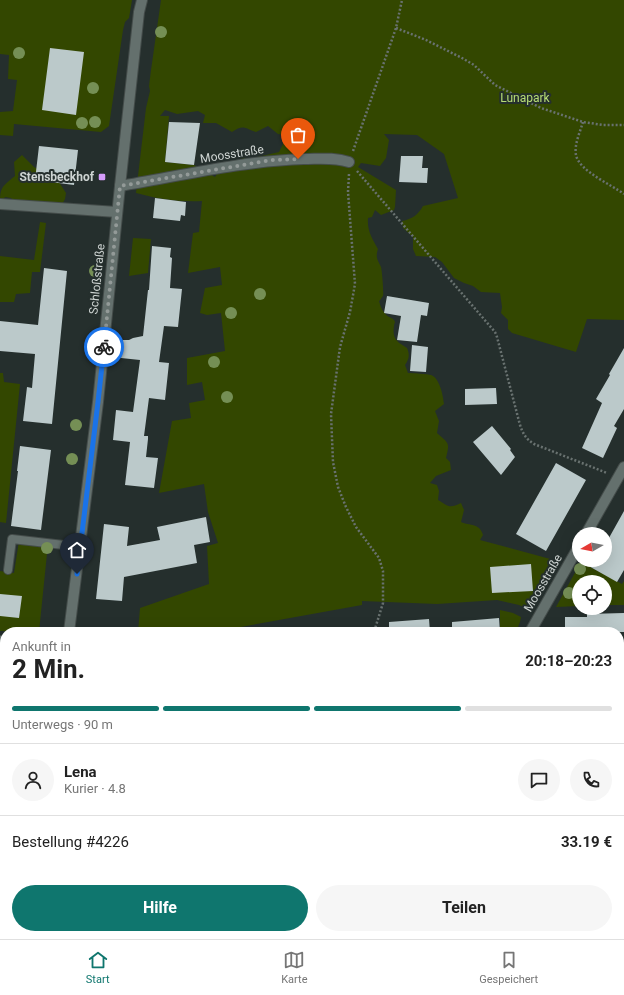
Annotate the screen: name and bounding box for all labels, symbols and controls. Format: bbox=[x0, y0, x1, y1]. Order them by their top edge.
park label: Lunapark bbox=[500, 91, 551, 105]
pin bbox=[281, 118, 315, 159]
icon: bag bbox=[287, 124, 309, 146]
street label: Moosstraße bbox=[199, 142, 265, 166]
place label: Stensbeckhof bbox=[19, 170, 95, 184]
marker: Stensbeckhof bbox=[97, 172, 107, 182]
street label: Schloßstraße bbox=[86, 243, 108, 315]
courier bbox=[84, 327, 124, 367]
icon: bike bbox=[93, 336, 115, 358]
north arrow bbox=[572, 527, 612, 567]
map controls bbox=[572, 527, 612, 615]
pin bbox=[60, 533, 94, 574]
icon: home bbox=[66, 539, 88, 561]
street label: Moosstraße bbox=[521, 552, 565, 614]
button: locate bbox=[572, 575, 612, 615]
text: Ankunft in bbox=[12, 639, 71, 654]
text: 20:18–20:23 bbox=[525, 652, 612, 670]
text: 2 Min. bbox=[12, 654, 85, 684]
text: Unterwegs · 90 m bbox=[12, 717, 113, 732]
button: person bbox=[12, 759, 54, 801]
button: chat bbox=[518, 759, 560, 801]
button: phone bbox=[570, 759, 612, 801]
text: Lena bbox=[64, 763, 97, 781]
text: Kurier · 4.8 bbox=[64, 781, 126, 796]
text: Bestellung #4226 bbox=[12, 833, 129, 851]
text: 33.19 € bbox=[561, 833, 612, 851]
button: Hilfe bbox=[12, 885, 308, 931]
button: Teilen bbox=[316, 885, 612, 931]
tab: Start bbox=[86, 949, 110, 986]
tab: Karte bbox=[281, 949, 308, 986]
tab: Gespeichert bbox=[479, 949, 538, 986]

